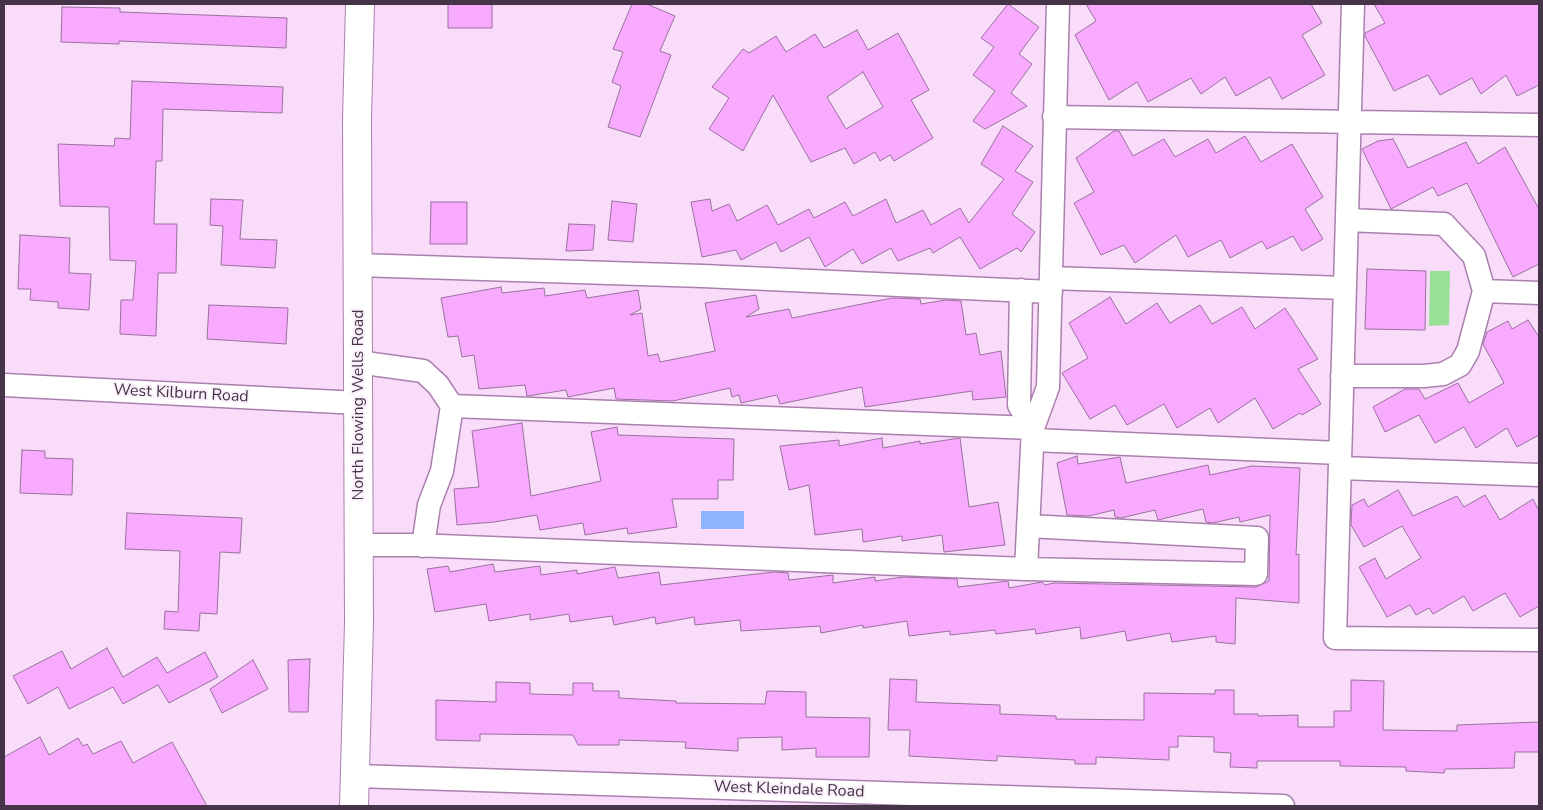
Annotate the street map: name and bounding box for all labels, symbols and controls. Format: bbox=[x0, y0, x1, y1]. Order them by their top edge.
street label: North Flowing Wells Road bbox=[349, 309, 369, 501]
street label: West Kilburn Road bbox=[113, 381, 249, 407]
street label: West Kleindale Road bbox=[713, 778, 865, 802]

